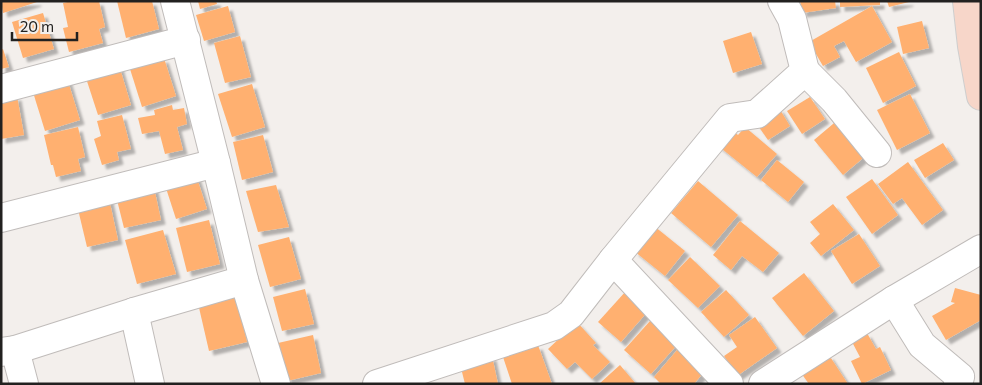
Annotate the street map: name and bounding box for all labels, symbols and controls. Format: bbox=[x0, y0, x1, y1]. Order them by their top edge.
scale bar bbox=[12, 10, 78, 42]
text: 20 m bbox=[20, 17, 54, 35]

